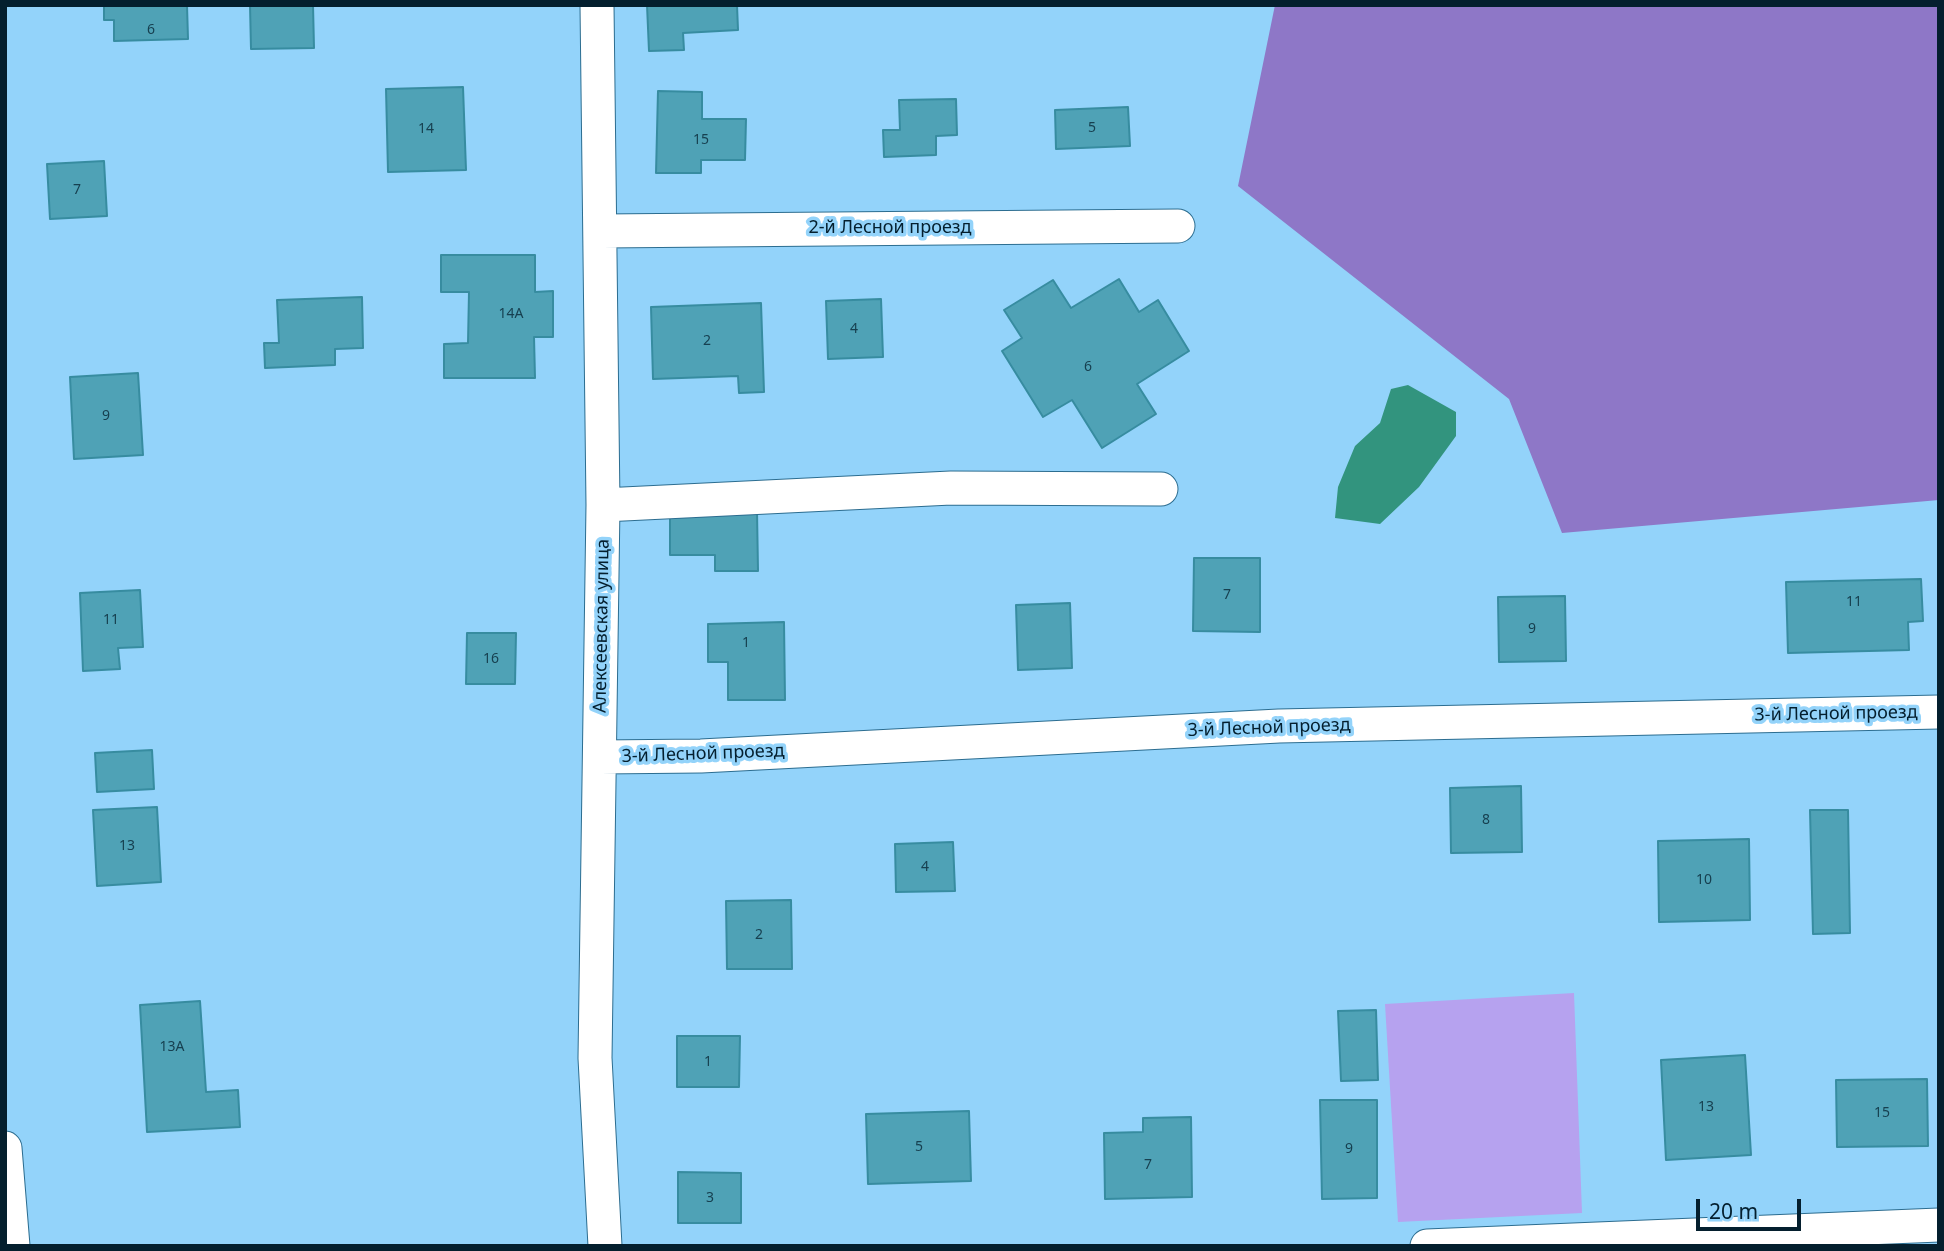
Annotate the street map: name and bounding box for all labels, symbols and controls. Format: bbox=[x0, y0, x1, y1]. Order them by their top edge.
house number: 6 bbox=[147, 22, 155, 38]
house number: 5 bbox=[1088, 120, 1096, 136]
house number: 14 bbox=[418, 121, 434, 137]
house number: 15 bbox=[693, 132, 709, 148]
house number: 7 bbox=[73, 182, 81, 198]
street label: 2-й Лесной проезд bbox=[808, 217, 972, 239]
house number: 14А bbox=[499, 306, 523, 322]
house number: 4 bbox=[850, 321, 858, 337]
house number: 2 bbox=[703, 333, 711, 349]
house number: 6 bbox=[1084, 359, 1092, 375]
house number: 9 bbox=[102, 408, 110, 424]
street label: Алексеевская улица bbox=[590, 539, 614, 713]
house number: 7 bbox=[1223, 587, 1231, 603]
house number: 11 bbox=[1846, 594, 1862, 610]
house number: 11 bbox=[103, 612, 119, 628]
house number: 9 bbox=[1528, 621, 1536, 637]
house number: 1 bbox=[742, 635, 750, 651]
house number: 16 bbox=[483, 651, 499, 667]
street label: 3-й Лесной проезд bbox=[1754, 702, 1918, 726]
street label: 3-й Лесной проезд bbox=[1187, 714, 1351, 742]
street label: 3-й Лесной проезд bbox=[621, 740, 785, 768]
house number: 8 bbox=[1482, 812, 1490, 828]
house number: 13 bbox=[119, 838, 135, 854]
house number: 4 bbox=[921, 859, 929, 875]
house number: 10 bbox=[1696, 872, 1712, 888]
house number: 2 bbox=[755, 927, 763, 943]
house number: 13А bbox=[160, 1039, 184, 1055]
house number: 1 bbox=[704, 1054, 712, 1070]
house number: 13 bbox=[1698, 1099, 1714, 1115]
house number: 15 bbox=[1874, 1105, 1890, 1121]
house number: 5 bbox=[915, 1139, 923, 1155]
house number: 9 bbox=[1345, 1141, 1353, 1157]
house number: 7 bbox=[1144, 1157, 1152, 1173]
scale bar bbox=[1699, 1184, 1804, 1228]
house number: 3 bbox=[706, 1190, 714, 1206]
text: 20 m bbox=[1709, 1197, 1758, 1225]

